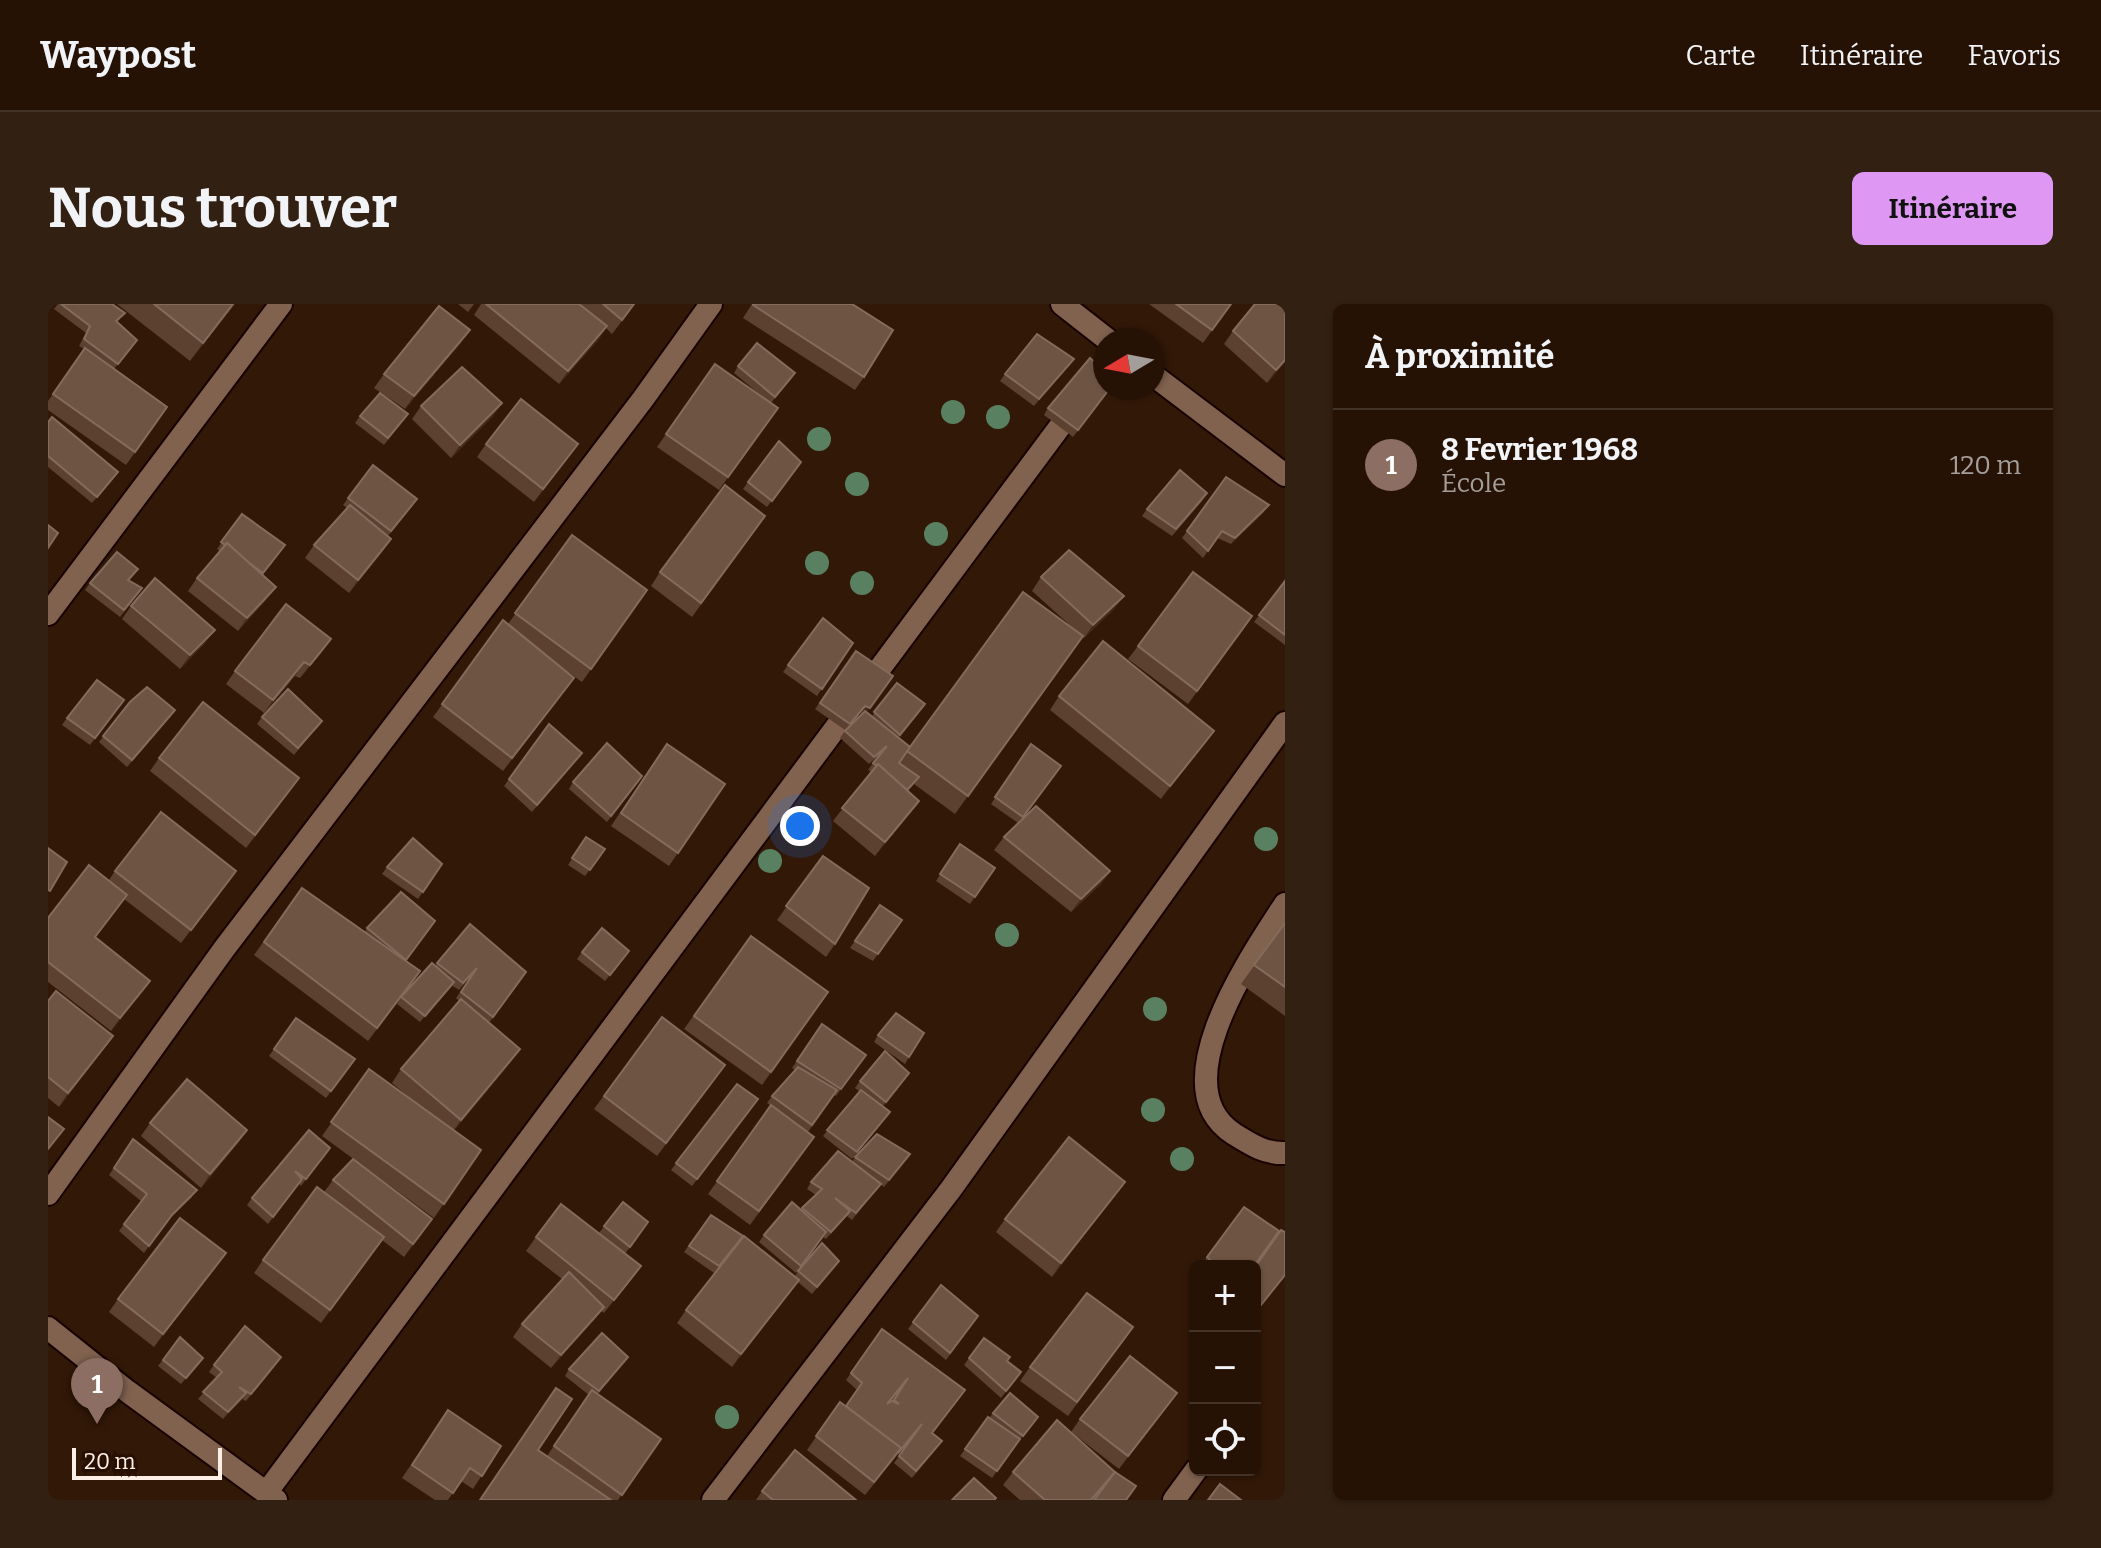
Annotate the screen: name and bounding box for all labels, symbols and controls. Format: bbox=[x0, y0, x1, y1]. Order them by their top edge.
text: Waypost bbox=[40, 32, 196, 78]
text: Carte bbox=[1686, 39, 1756, 72]
text: Itinéraire bbox=[1800, 39, 1923, 72]
text: Favoris bbox=[1967, 39, 2061, 72]
button: Itinéraire bbox=[1852, 172, 2053, 245]
text: Nous trouver bbox=[48, 175, 397, 242]
north arrow bbox=[1093, 328, 1165, 400]
text: À proximité bbox=[1365, 336, 1555, 377]
text: 8 Fevrier 1968 bbox=[1441, 432, 1638, 468]
text: 1 bbox=[1385, 450, 1397, 481]
text: 120 m bbox=[1950, 450, 2021, 481]
text: École bbox=[1441, 468, 1506, 499]
your location bbox=[780, 806, 820, 846]
map controls bbox=[1189, 1260, 1261, 1476]
button: + bbox=[1189, 1260, 1261, 1332]
button: − bbox=[1189, 1332, 1261, 1404]
pin: 1 bbox=[71, 1358, 123, 1424]
button: locate bbox=[1189, 1404, 1261, 1476]
scale bar bbox=[72, 1444, 222, 1480]
text: 20 m bbox=[84, 1448, 135, 1475]

